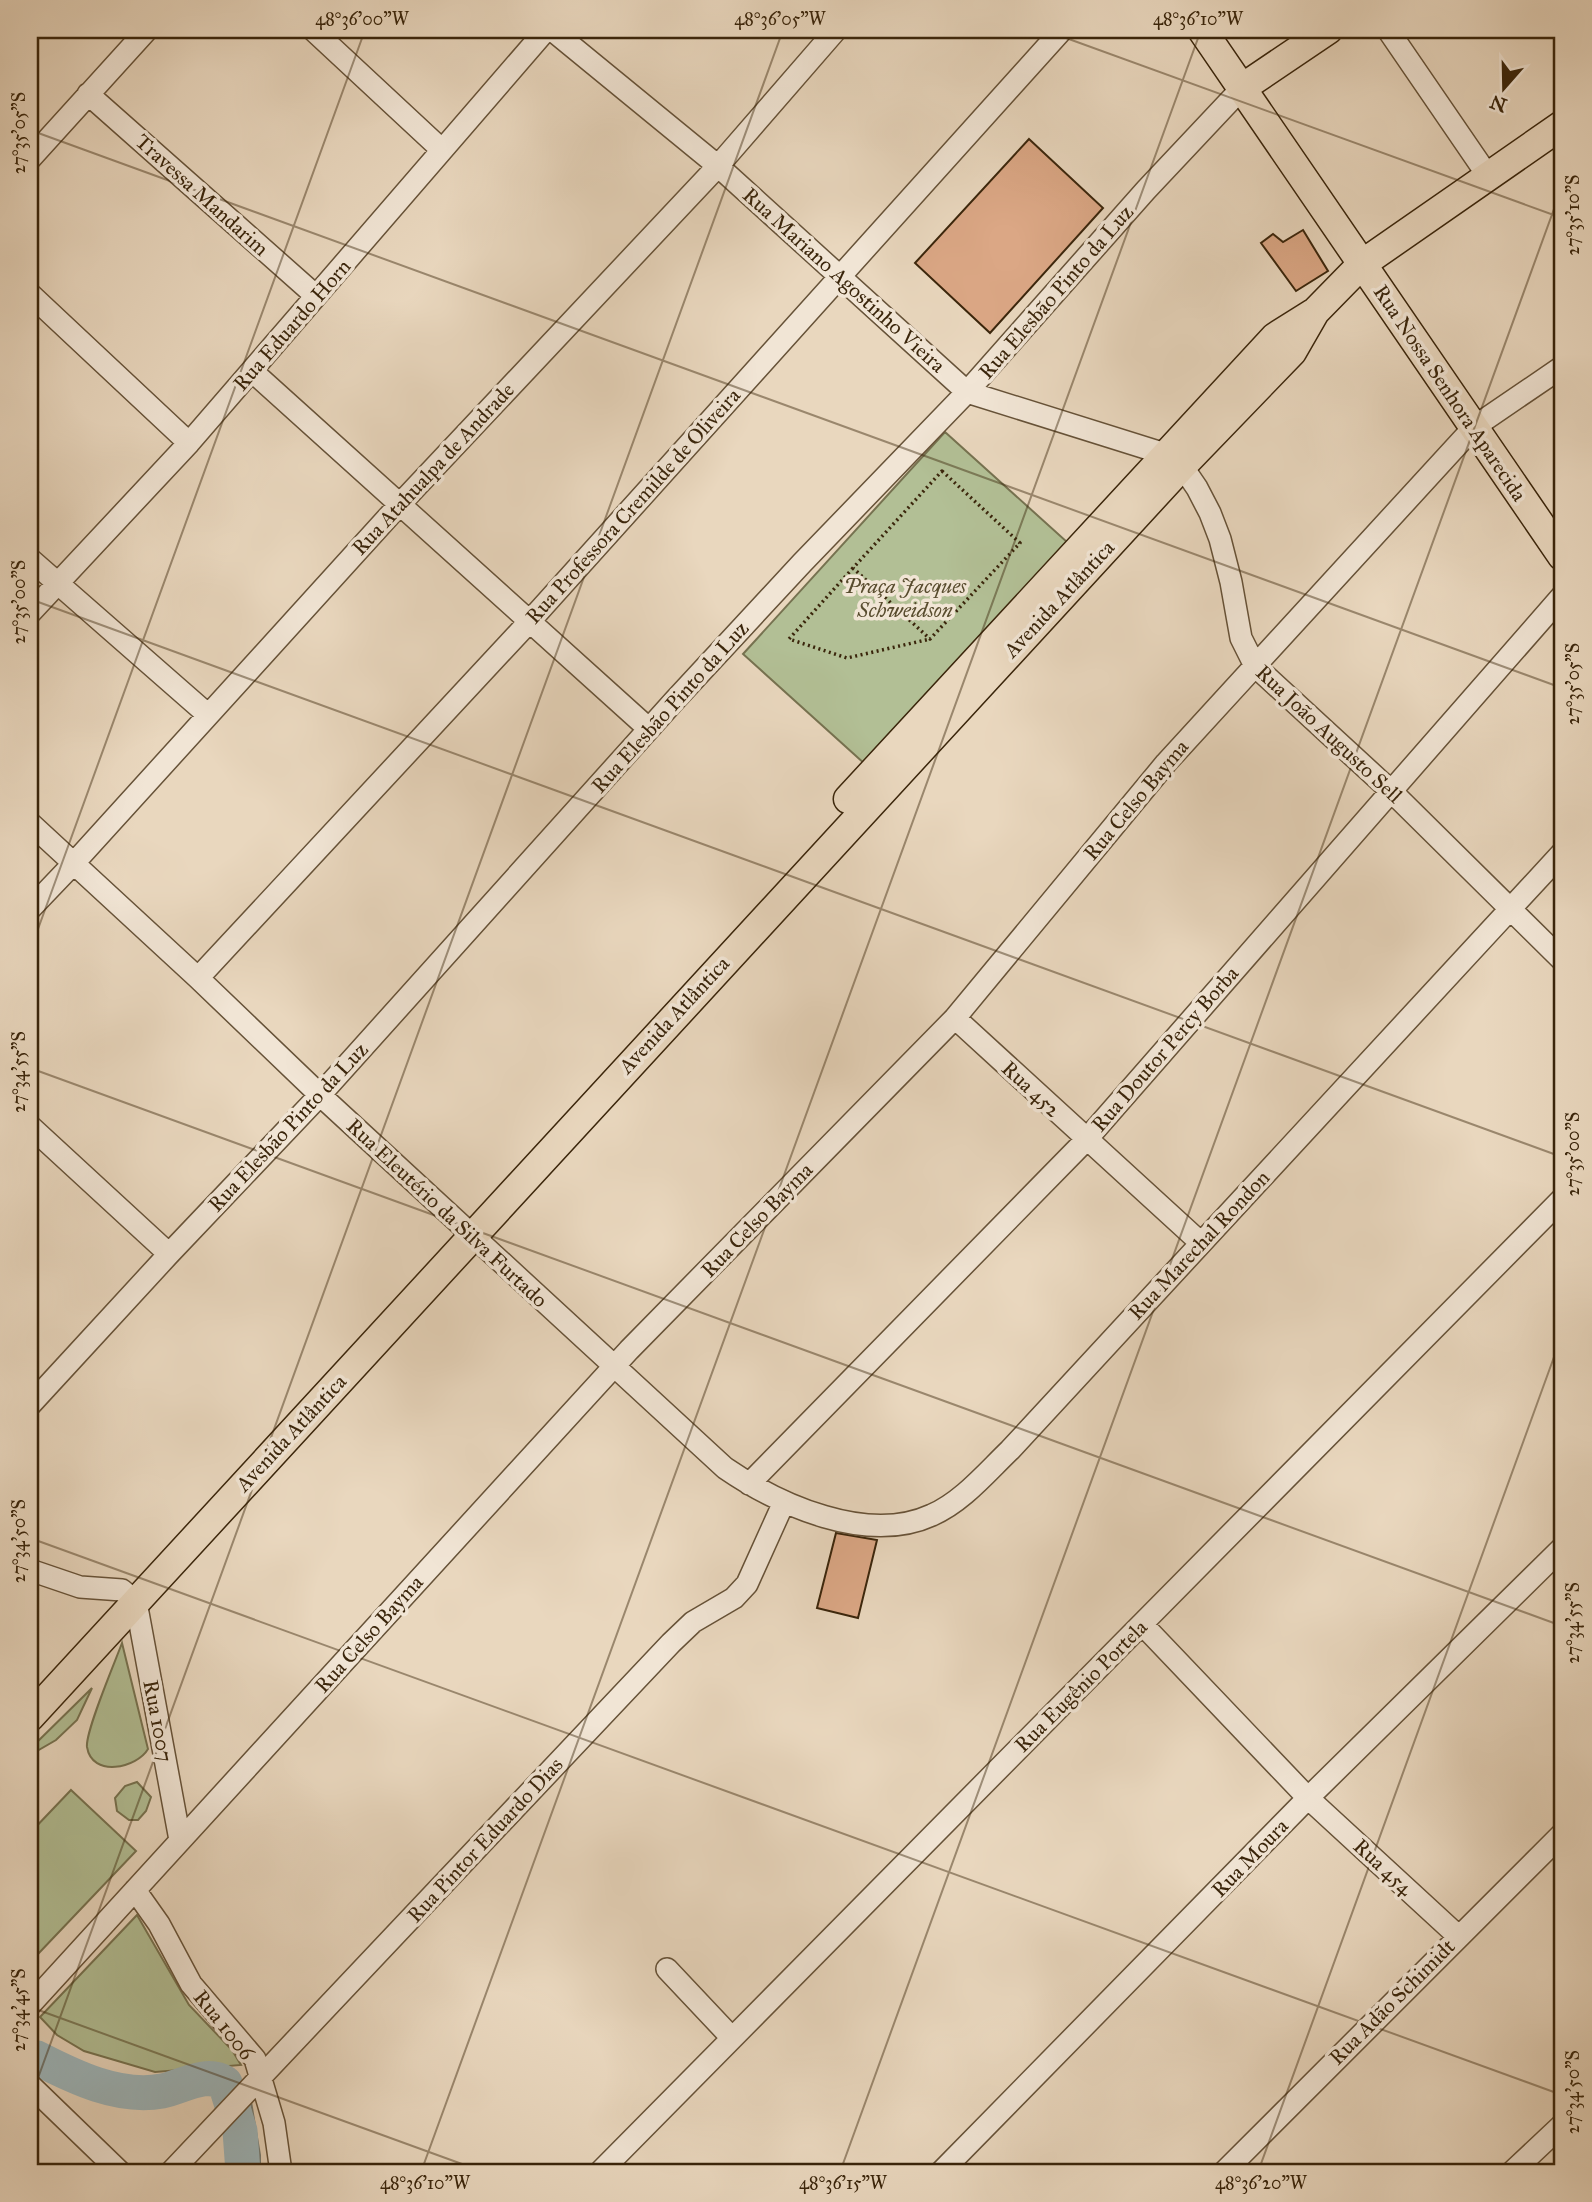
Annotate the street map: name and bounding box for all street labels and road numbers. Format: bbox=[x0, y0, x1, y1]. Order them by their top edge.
street label: Travessa Mandarim bbox=[130, 128, 274, 262]
street label: Rua Mariano Agostinho Vieira bbox=[737, 182, 951, 378]
street label: Rua Elesbão Pinto da Luz bbox=[973, 199, 1139, 385]
street label: Rua Eduardo Horn bbox=[228, 254, 356, 396]
street label: Rua Nossa Senhora Aparecida bbox=[1368, 280, 1532, 506]
street label: Rua Atahualpa de Andrade bbox=[346, 377, 520, 561]
street label: Rua Professora Cremilde de Oliveira bbox=[520, 383, 746, 629]
street label: Avenida Atlântica bbox=[997, 535, 1120, 664]
street label: Rua Elesbão Pinto da Luz bbox=[586, 615, 754, 798]
street label: Rua João Augusto Sell bbox=[1250, 659, 1408, 809]
street label: Rua Celso Bayma bbox=[1078, 734, 1194, 866]
street label: Avenida Atlântica bbox=[612, 951, 735, 1080]
street label: Rua Doutor Percy Borba bbox=[1086, 961, 1244, 1137]
street label: Rua Elesbão Pinto da Luz bbox=[203, 1037, 374, 1217]
street label: Rua 452 bbox=[996, 1055, 1066, 1123]
street label: Rua Eleutério da Silva Furtado bbox=[341, 1113, 553, 1313]
street label: Rua Celso Bayma bbox=[696, 1157, 818, 1283]
street label: Rua Marechal Rondon bbox=[1123, 1165, 1275, 1325]
street label: Avenida Atlântica bbox=[229, 1369, 352, 1498]
street label: Rua Celso Bayma bbox=[309, 1570, 429, 1698]
street label: Rua Eugênio Portela bbox=[1009, 1614, 1153, 1758]
street label: Rua 1007 bbox=[137, 1678, 179, 1764]
street label: Rua Pintor Eduardo Dias bbox=[402, 1752, 568, 1928]
street label: Rua Moura bbox=[1206, 1813, 1294, 1903]
street label: Rua 454 bbox=[1348, 1833, 1419, 1902]
street label: Rua Adão Schimidt bbox=[1324, 1933, 1461, 2070]
street label: Rua 1006 bbox=[188, 1985, 261, 2066]

